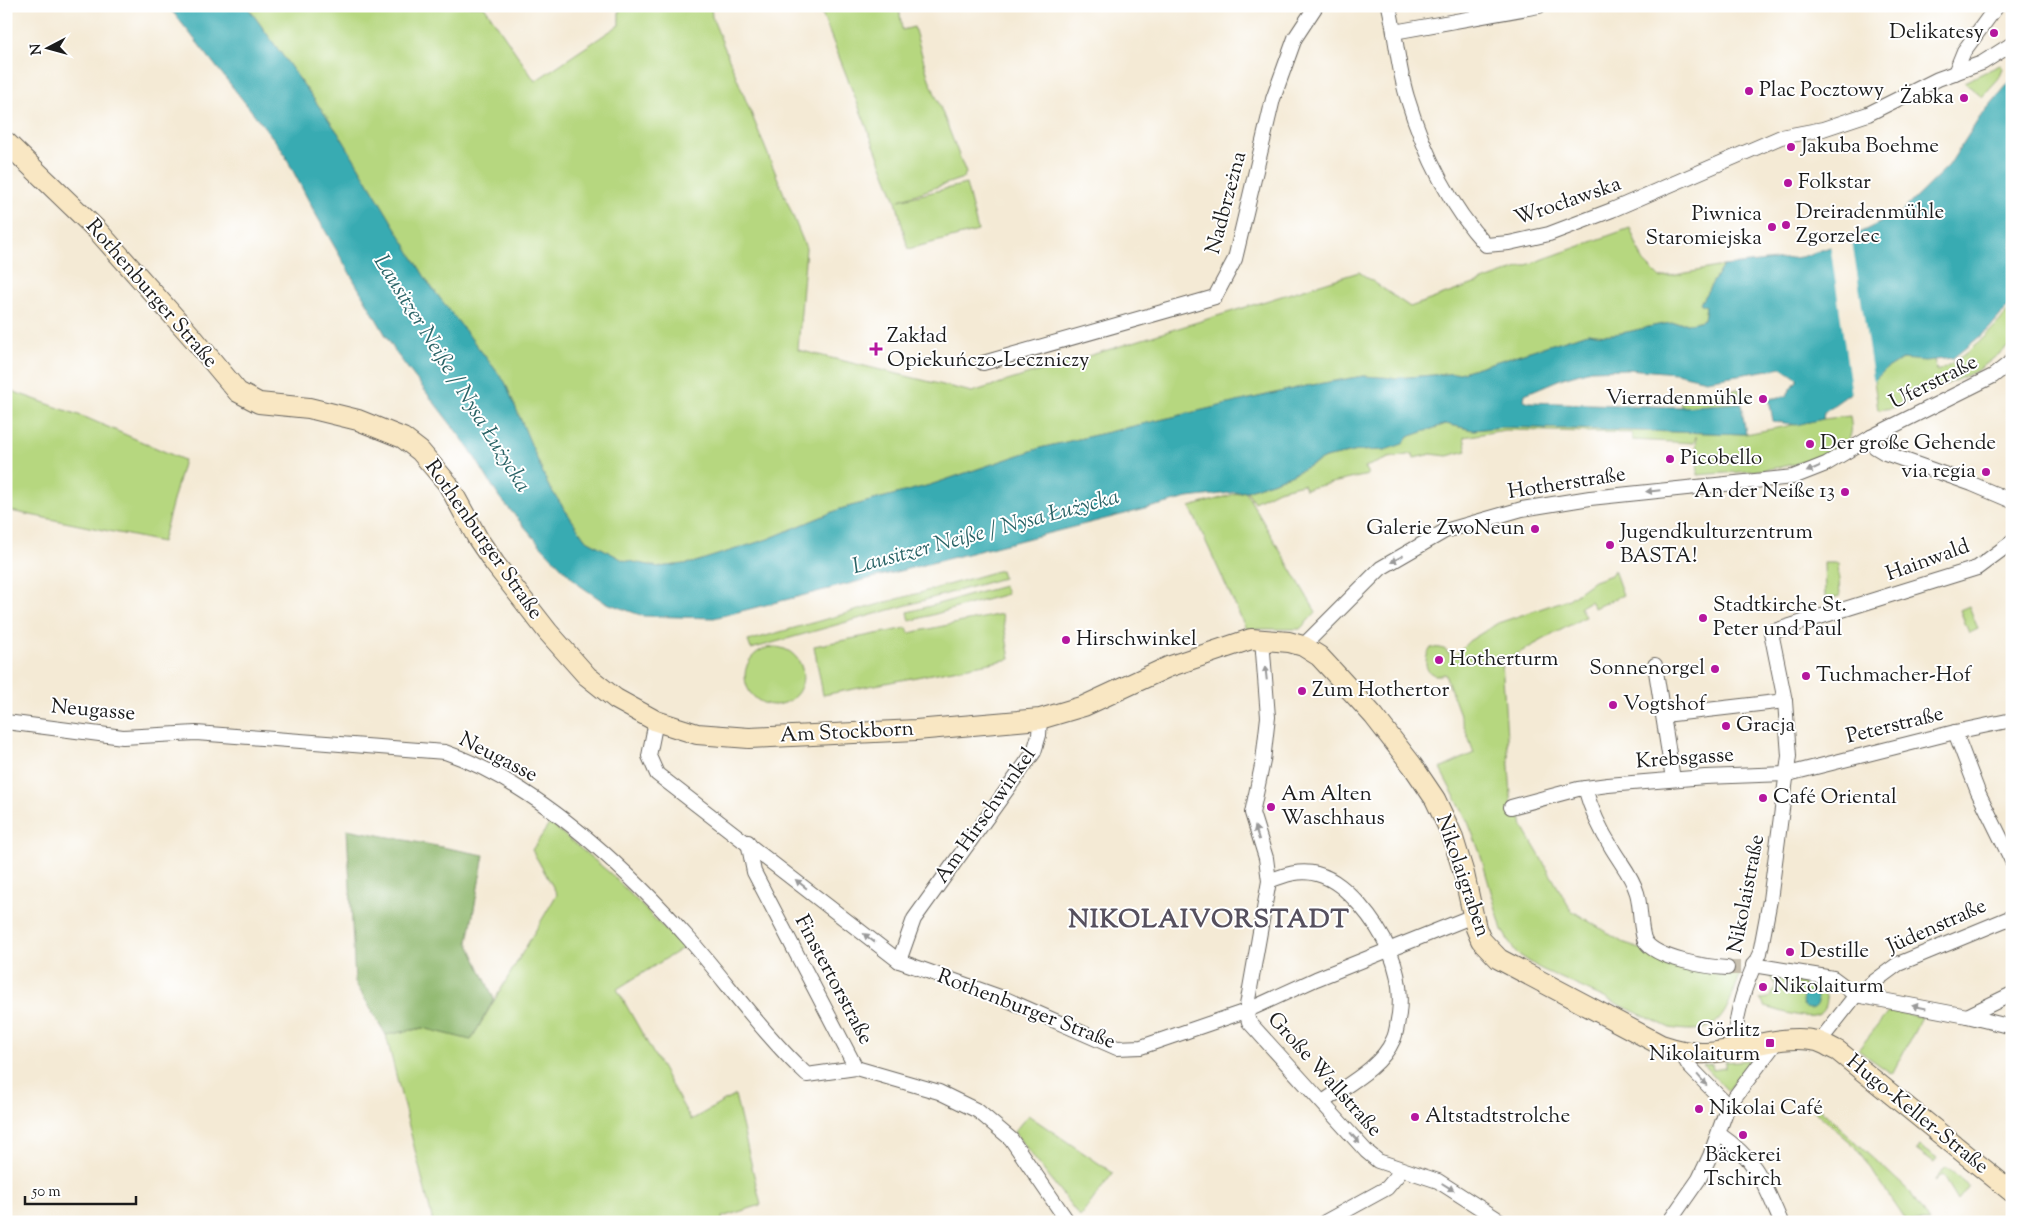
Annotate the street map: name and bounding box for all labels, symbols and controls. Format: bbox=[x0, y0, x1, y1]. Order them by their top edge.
place label: Delikatesy bbox=[1889, 18, 1985, 48]
north arrow bbox=[22, 22, 72, 72]
marker: Delikatesy bbox=[1988, 27, 2000, 39]
text: N bbox=[27, 43, 48, 56]
place label: Plac Pocztowy bbox=[1759, 76, 1885, 106]
place label: Żabka bbox=[1900, 83, 1954, 113]
marker: Plac Pocztowy bbox=[1743, 85, 1755, 97]
marker: Żabka bbox=[1958, 92, 1970, 104]
place label: Jakuba Boehme bbox=[1800, 132, 1939, 162]
marker: Jakuba Boehme bbox=[1785, 141, 1797, 153]
street label: Nadbrzeżna bbox=[1199, 148, 1255, 258]
place label: Folkstar bbox=[1798, 168, 1871, 198]
street label: Wrocławska bbox=[1511, 170, 1626, 234]
marker: Folkstar bbox=[1782, 177, 1794, 189]
place label: Dreiradenmühle Zgorzelec bbox=[1796, 198, 1944, 252]
place label: Piwnica Staromiejska bbox=[1645, 200, 1762, 254]
street label: Rothenburger Straße bbox=[78, 213, 224, 375]
marker: Dreiradenmühle Zgorzelec bbox=[1780, 219, 1792, 231]
marker: Piwnica Staromiejska bbox=[1766, 221, 1778, 233]
water label: Lausitzer Neiße / Nysa Łużycka bbox=[364, 249, 538, 499]
place label: Zakład Opiekuńczo-Leczniczy bbox=[887, 322, 1090, 376]
marker: Zakład Opiekuńczo-Leczniczy bbox=[869, 342, 883, 356]
street label: Uferstraße bbox=[1885, 348, 1983, 418]
place label: Vierradenmühle bbox=[1606, 384, 1753, 414]
marker: Vierradenmühle bbox=[1757, 393, 1769, 405]
place label: Der große Gehende bbox=[1820, 429, 1996, 459]
marker: Der große Gehende bbox=[1804, 438, 1816, 450]
place label: Picobello bbox=[1680, 444, 1762, 474]
marker: Picobello bbox=[1664, 453, 1676, 465]
street label: Rothenburger Straße bbox=[417, 454, 549, 626]
place label: via regia bbox=[1901, 457, 1976, 487]
street label: Hotherstraße bbox=[1506, 460, 1628, 508]
one-way arrow bbox=[1806, 466, 1820, 474]
marker: via regia bbox=[1980, 466, 1992, 478]
place label: An der Neiße 13 bbox=[1694, 477, 1835, 507]
water label: Lausitzer Neiße / Nysa Łużycka bbox=[849, 482, 1123, 584]
marker: An der Neiße 13 bbox=[1839, 486, 1851, 498]
one-way arrow bbox=[1645, 487, 1661, 495]
place label: Galerie ZwoNeun bbox=[1366, 514, 1525, 544]
place label: Jugendkulturzentrum BASTA! bbox=[1619, 518, 1813, 572]
marker: Galerie ZwoNeun bbox=[1529, 523, 1541, 535]
street label: Hainwald bbox=[1882, 532, 1974, 590]
marker: Jugendkulturzentrum BASTA! bbox=[1604, 539, 1616, 551]
one-way arrow bbox=[1390, 555, 1405, 563]
place label: Stadtkirche St. Peter und Paul bbox=[1713, 591, 1847, 645]
marker: Stadtkirche St. Peter und Paul bbox=[1697, 612, 1709, 624]
place label: Hirschwinkel bbox=[1076, 625, 1197, 655]
marker: Hirschwinkel bbox=[1060, 634, 1072, 646]
place label: Hotherturm bbox=[1449, 645, 1558, 675]
marker: Hotherturm bbox=[1433, 654, 1445, 666]
place label: Sonnenorgel bbox=[1589, 654, 1705, 684]
place label: Tuchmacher-Hof bbox=[1816, 661, 1973, 691]
marker: Sonnenorgel bbox=[1709, 663, 1721, 675]
one-way arrow bbox=[1262, 665, 1270, 681]
marker: Tuchmacher-Hof bbox=[1800, 670, 1812, 682]
place label: Zum Hothertor bbox=[1312, 676, 1449, 706]
marker: Zum Hothertor bbox=[1296, 685, 1308, 697]
place label: Vogtshof bbox=[1623, 690, 1708, 720]
street label: Neugasse bbox=[50, 692, 136, 730]
marker: Vogtshof bbox=[1607, 699, 1619, 711]
street label: Peterstraße bbox=[1843, 699, 1947, 753]
place label: Gracja bbox=[1736, 711, 1796, 741]
street label: Am Stockborn bbox=[779, 715, 915, 751]
marker: Gracja bbox=[1720, 720, 1732, 732]
street label: Neugasse bbox=[454, 725, 542, 791]
street label: Krebsgasse bbox=[1635, 741, 1735, 777]
street label: Am Hirschwinkel bbox=[928, 742, 1044, 890]
place label: Am Alten Waschhaus bbox=[1281, 780, 1385, 834]
place label: Café Oriental bbox=[1773, 783, 1897, 813]
marker: Café Oriental bbox=[1757, 792, 1769, 804]
marker: Am Alten Waschhaus bbox=[1265, 801, 1277, 813]
street label: Nikolaigraben bbox=[1427, 811, 1497, 941]
one-way arrow bbox=[1253, 826, 1261, 841]
street label: Nikolaistraße bbox=[1721, 832, 1773, 956]
one-way arrow bbox=[794, 878, 807, 889]
street label: Jüdenstraße bbox=[1882, 892, 1991, 963]
district label: NIKOLAIVORSTADT bbox=[1068, 902, 1350, 939]
street label: Finstertorstraße bbox=[786, 910, 880, 1050]
one-way arrow bbox=[863, 932, 876, 943]
place label: Destille bbox=[1800, 937, 1869, 967]
marker: Destille bbox=[1784, 946, 1796, 958]
street label: Rothenburger Straße bbox=[932, 962, 1120, 1058]
place label: Nikolaiturm bbox=[1773, 972, 1884, 1002]
marker: Nikolaiturm bbox=[1757, 981, 1769, 993]
one-way arrow bbox=[1912, 1003, 1927, 1011]
street label: Große Wallstraße bbox=[1260, 1006, 1388, 1144]
place label: Görlitz Nikolaiturm bbox=[1649, 1016, 1760, 1070]
marker: Görlitz Nikolaiturm bbox=[1764, 1037, 1776, 1049]
street label: Hugo-Keller-Straße bbox=[1839, 1048, 1995, 1182]
one-way arrow bbox=[1696, 1074, 1708, 1086]
place label: Nikolai Café bbox=[1709, 1094, 1823, 1124]
place label: Altstadtstrolche bbox=[1425, 1102, 1570, 1132]
marker: Nikolai Café bbox=[1693, 1103, 1705, 1115]
marker: Altstadtstrolche bbox=[1409, 1111, 1421, 1123]
marker: Bäckerei Tschirch bbox=[1737, 1129, 1749, 1141]
one-way arrow bbox=[1349, 1132, 1361, 1144]
place label: Bäckerei Tschirch bbox=[1704, 1141, 1782, 1195]
scale bar bbox=[25, 1173, 136, 1205]
text: 50 m bbox=[31, 1182, 61, 1203]
one-way arrow bbox=[1441, 1183, 1454, 1192]

